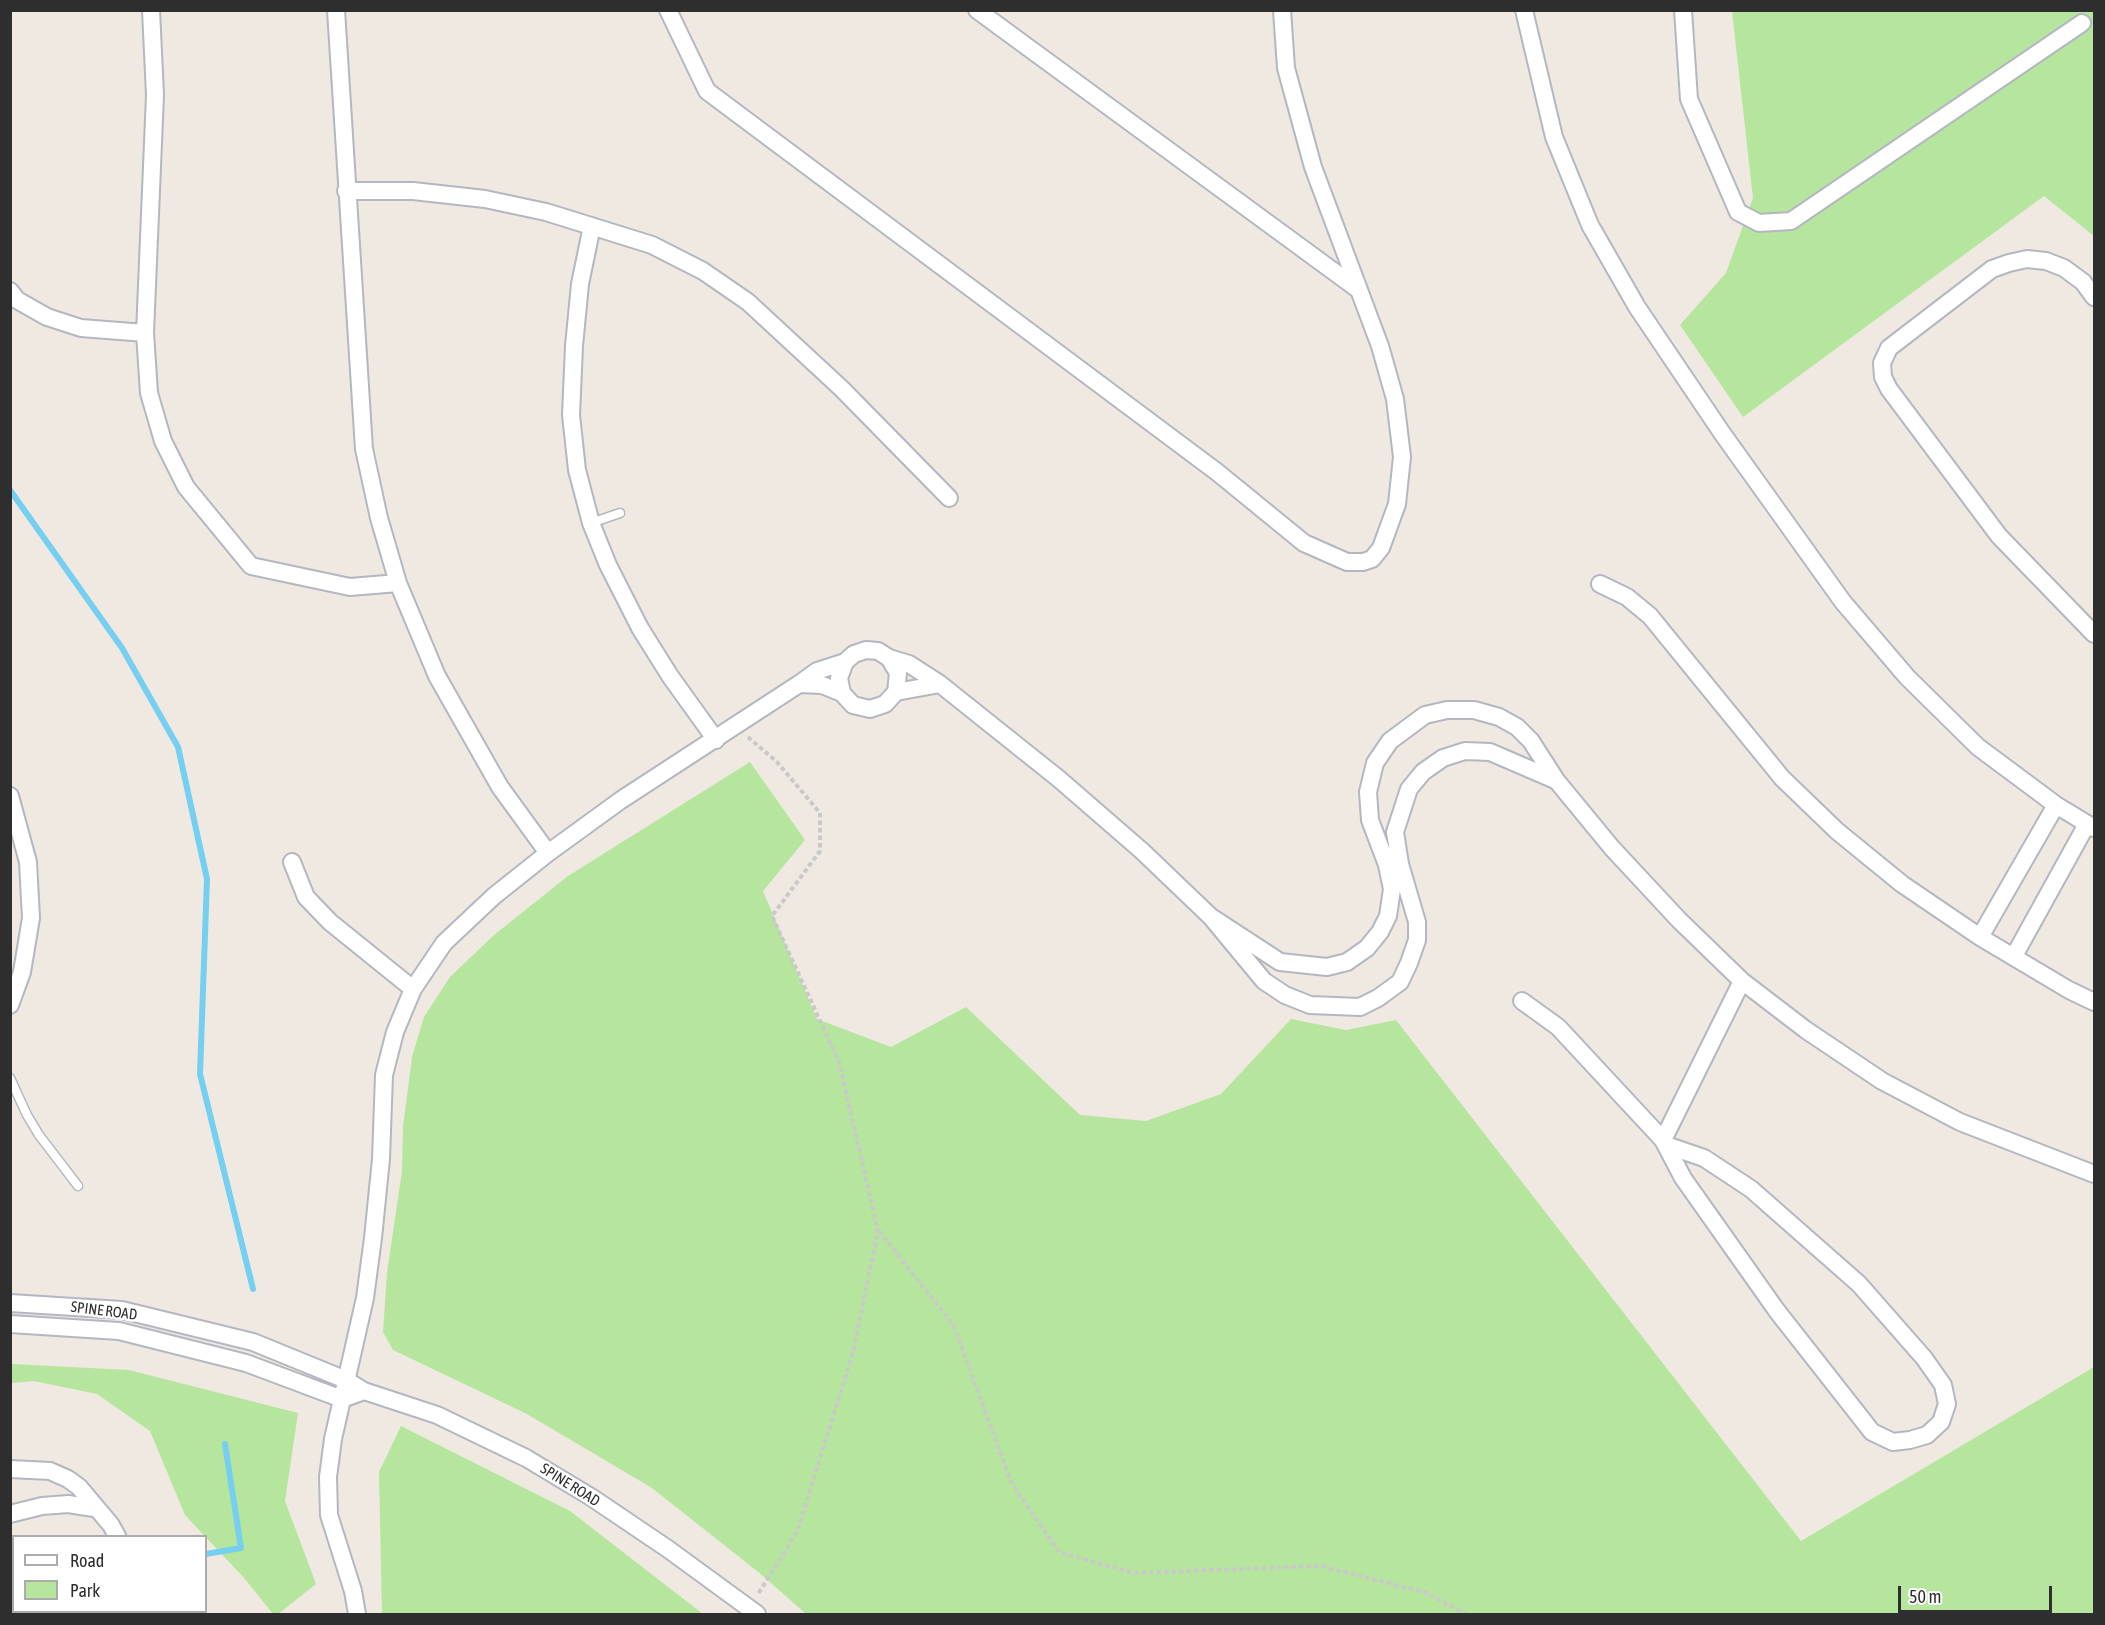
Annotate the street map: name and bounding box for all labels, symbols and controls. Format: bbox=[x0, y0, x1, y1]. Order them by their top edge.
street label: SPINE ROAD bbox=[70, 1298, 138, 1324]
street label: SPINE ROAD bbox=[537, 1460, 603, 1510]
legend bbox=[12, 1535, 207, 1613]
text: Road bbox=[70, 1550, 104, 1571]
scale bar bbox=[1901, 1574, 2056, 1612]
text: Park bbox=[70, 1580, 100, 1601]
text: 50 m bbox=[1909, 1586, 1941, 1607]

